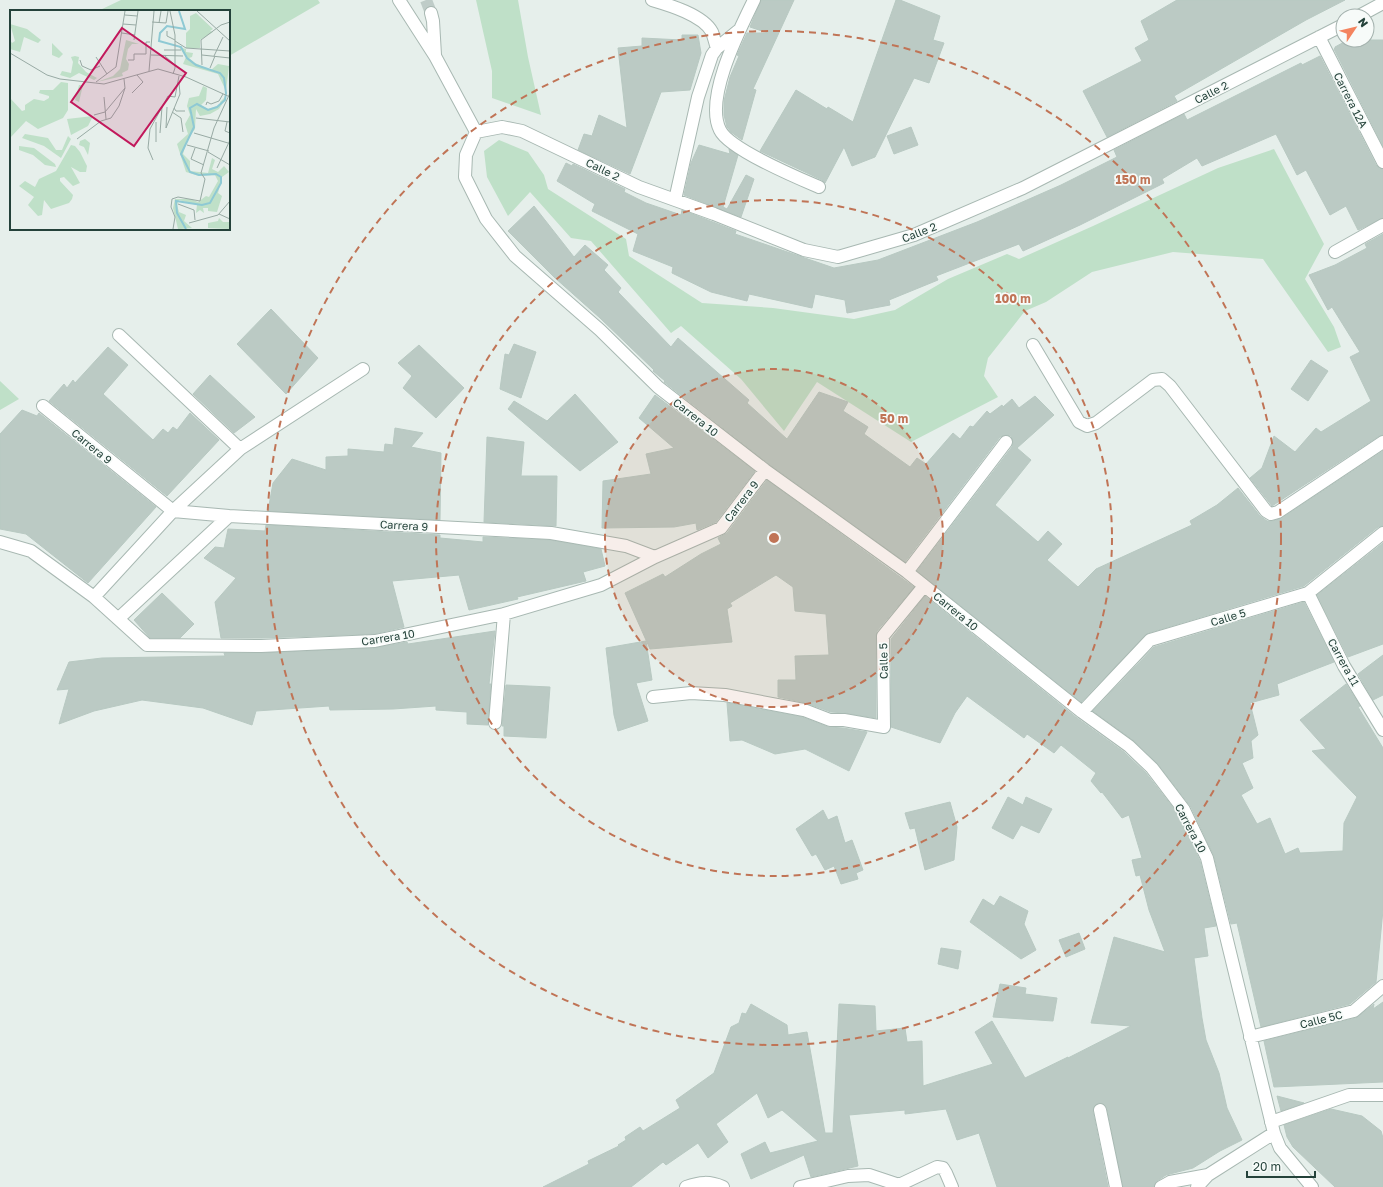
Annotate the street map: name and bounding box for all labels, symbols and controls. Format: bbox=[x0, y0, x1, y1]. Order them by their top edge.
north arrow bbox=[1335, 8, 1375, 48]
inset map bbox=[10, 10, 230, 230]
text: N bbox=[1356, 15, 1371, 29]
street label: Carrera 12A bbox=[1331, 70, 1371, 131]
street label: Calle 2 bbox=[1192, 78, 1230, 106]
street label: Calle 2 bbox=[584, 155, 622, 183]
text: 150 m bbox=[1116, 172, 1150, 187]
street label: Calle 2 bbox=[900, 219, 938, 245]
text: 100 m bbox=[995, 291, 1031, 306]
street label: Carrera 10 bbox=[671, 395, 721, 439]
text: 50 m bbox=[880, 411, 908, 426]
street label: Carrera 9 bbox=[69, 426, 115, 466]
street label: Carrera 9 bbox=[721, 478, 761, 524]
street label: Carrera 9 bbox=[380, 517, 428, 533]
centre of rings bbox=[767, 531, 781, 545]
street label: Carrera 10 bbox=[931, 589, 981, 633]
street label: Calle 5 bbox=[1209, 606, 1247, 628]
street label: Carrera 10 bbox=[360, 626, 416, 648]
street label: Carrera 11 bbox=[1326, 636, 1362, 688]
street label: Calle 5 bbox=[876, 643, 890, 679]
street label: Carrera 10 bbox=[1173, 801, 1209, 855]
street label: Calle 5C bbox=[1298, 1007, 1344, 1031]
scale bar bbox=[1247, 1153, 1315, 1179]
text: 20 m bbox=[1253, 1159, 1281, 1174]

